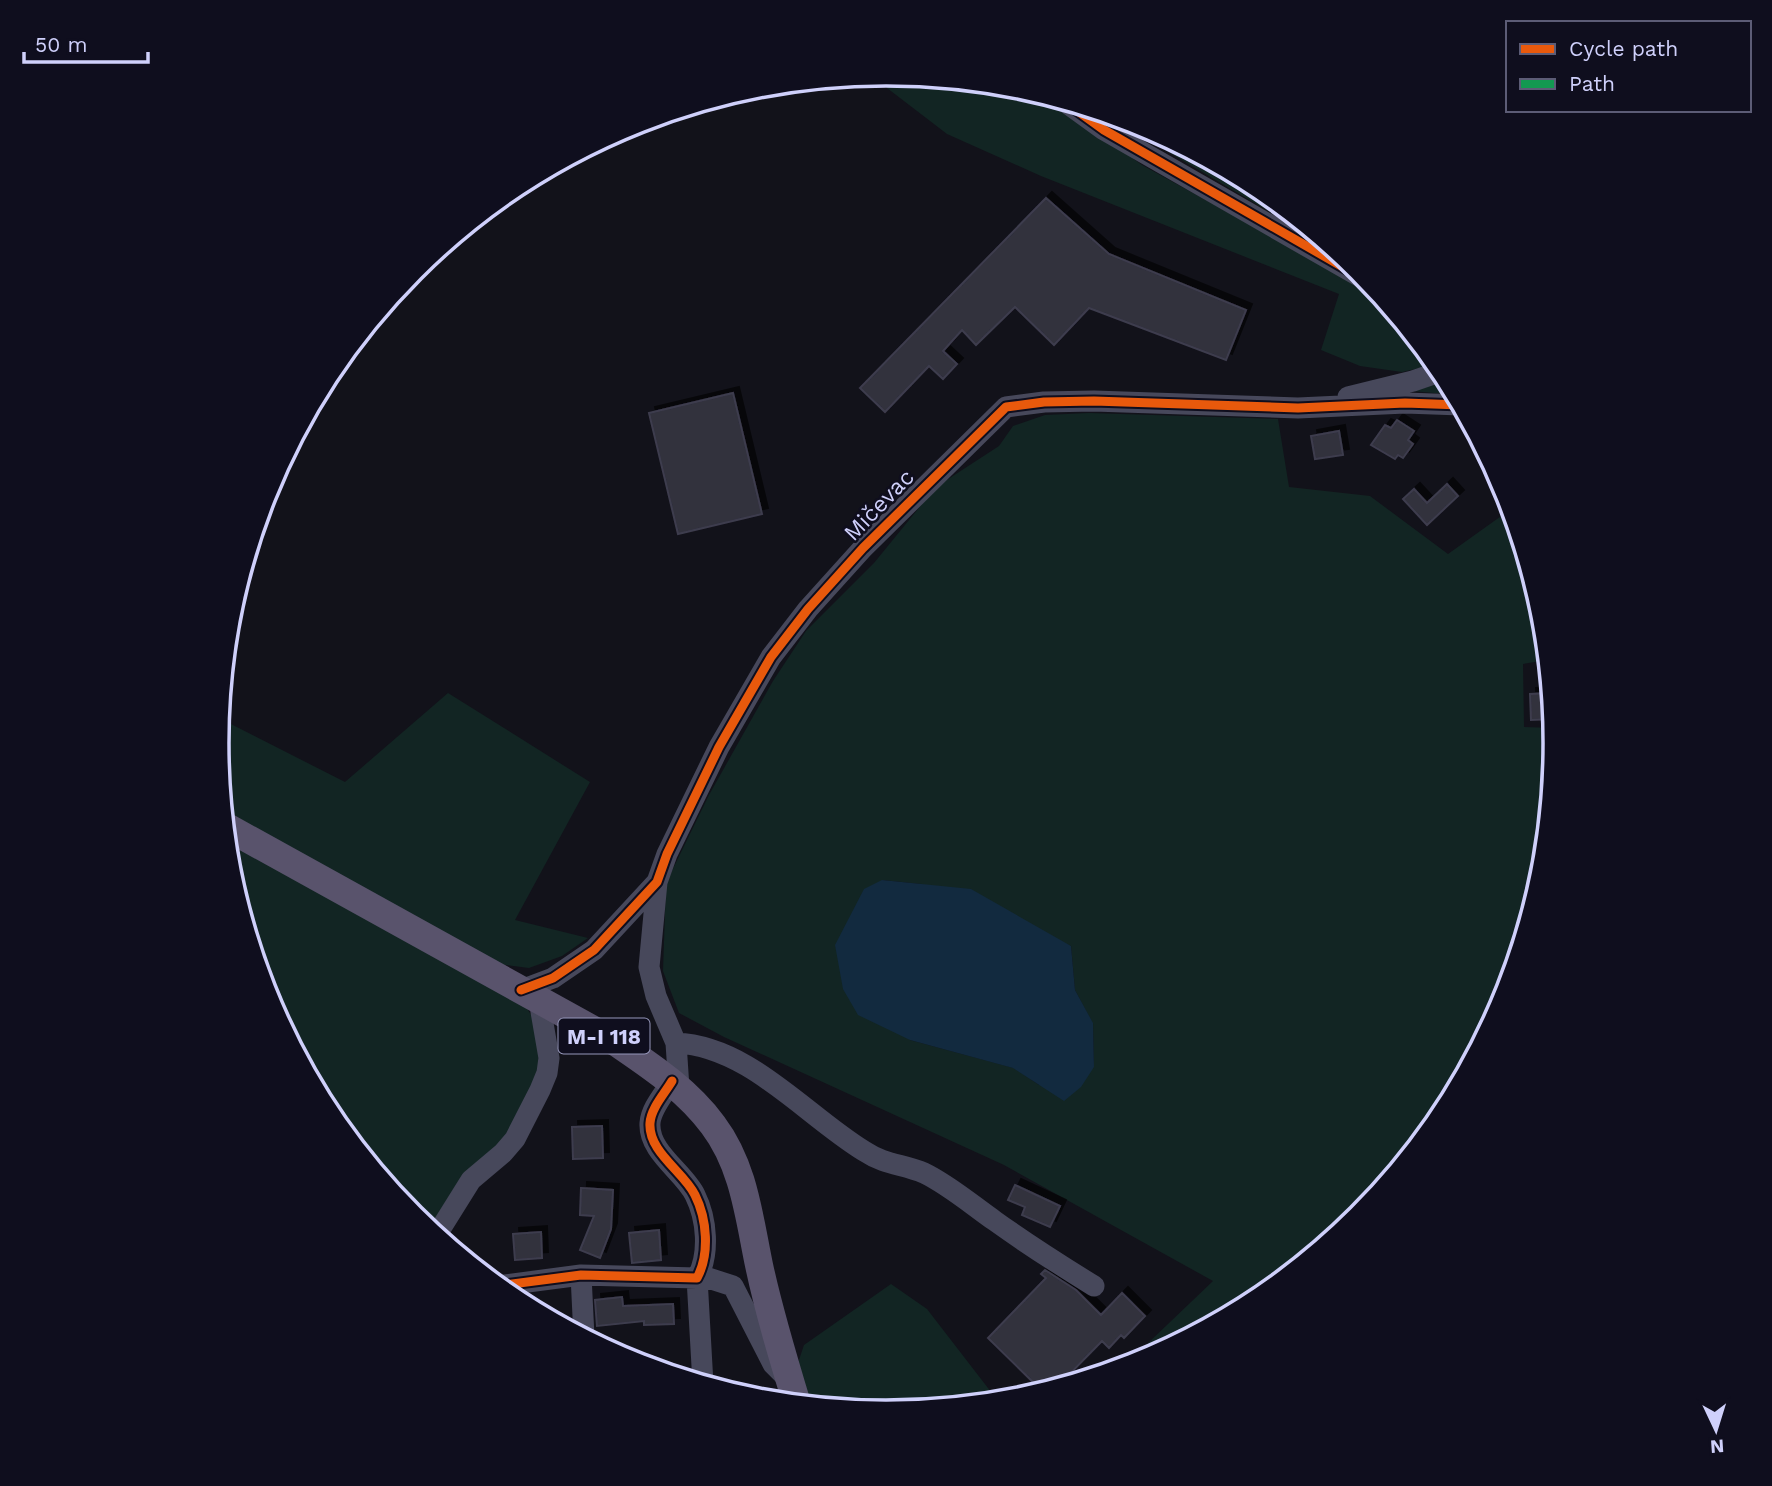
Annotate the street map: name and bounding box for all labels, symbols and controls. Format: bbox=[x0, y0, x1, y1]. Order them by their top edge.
scale bar bbox=[24, 21, 149, 65]
legend bbox=[1506, 21, 1751, 112]
text: 50 m bbox=[35, 32, 87, 57]
text: Cycle path bbox=[1569, 36, 1678, 61]
text: Path bbox=[1569, 71, 1615, 96]
street label: Mičevac bbox=[838, 464, 920, 546]
road number: M-I 118 bbox=[558, 1018, 650, 1054]
north arrow bbox=[1681, 1395, 1751, 1465]
text: N bbox=[1709, 1434, 1725, 1458]

